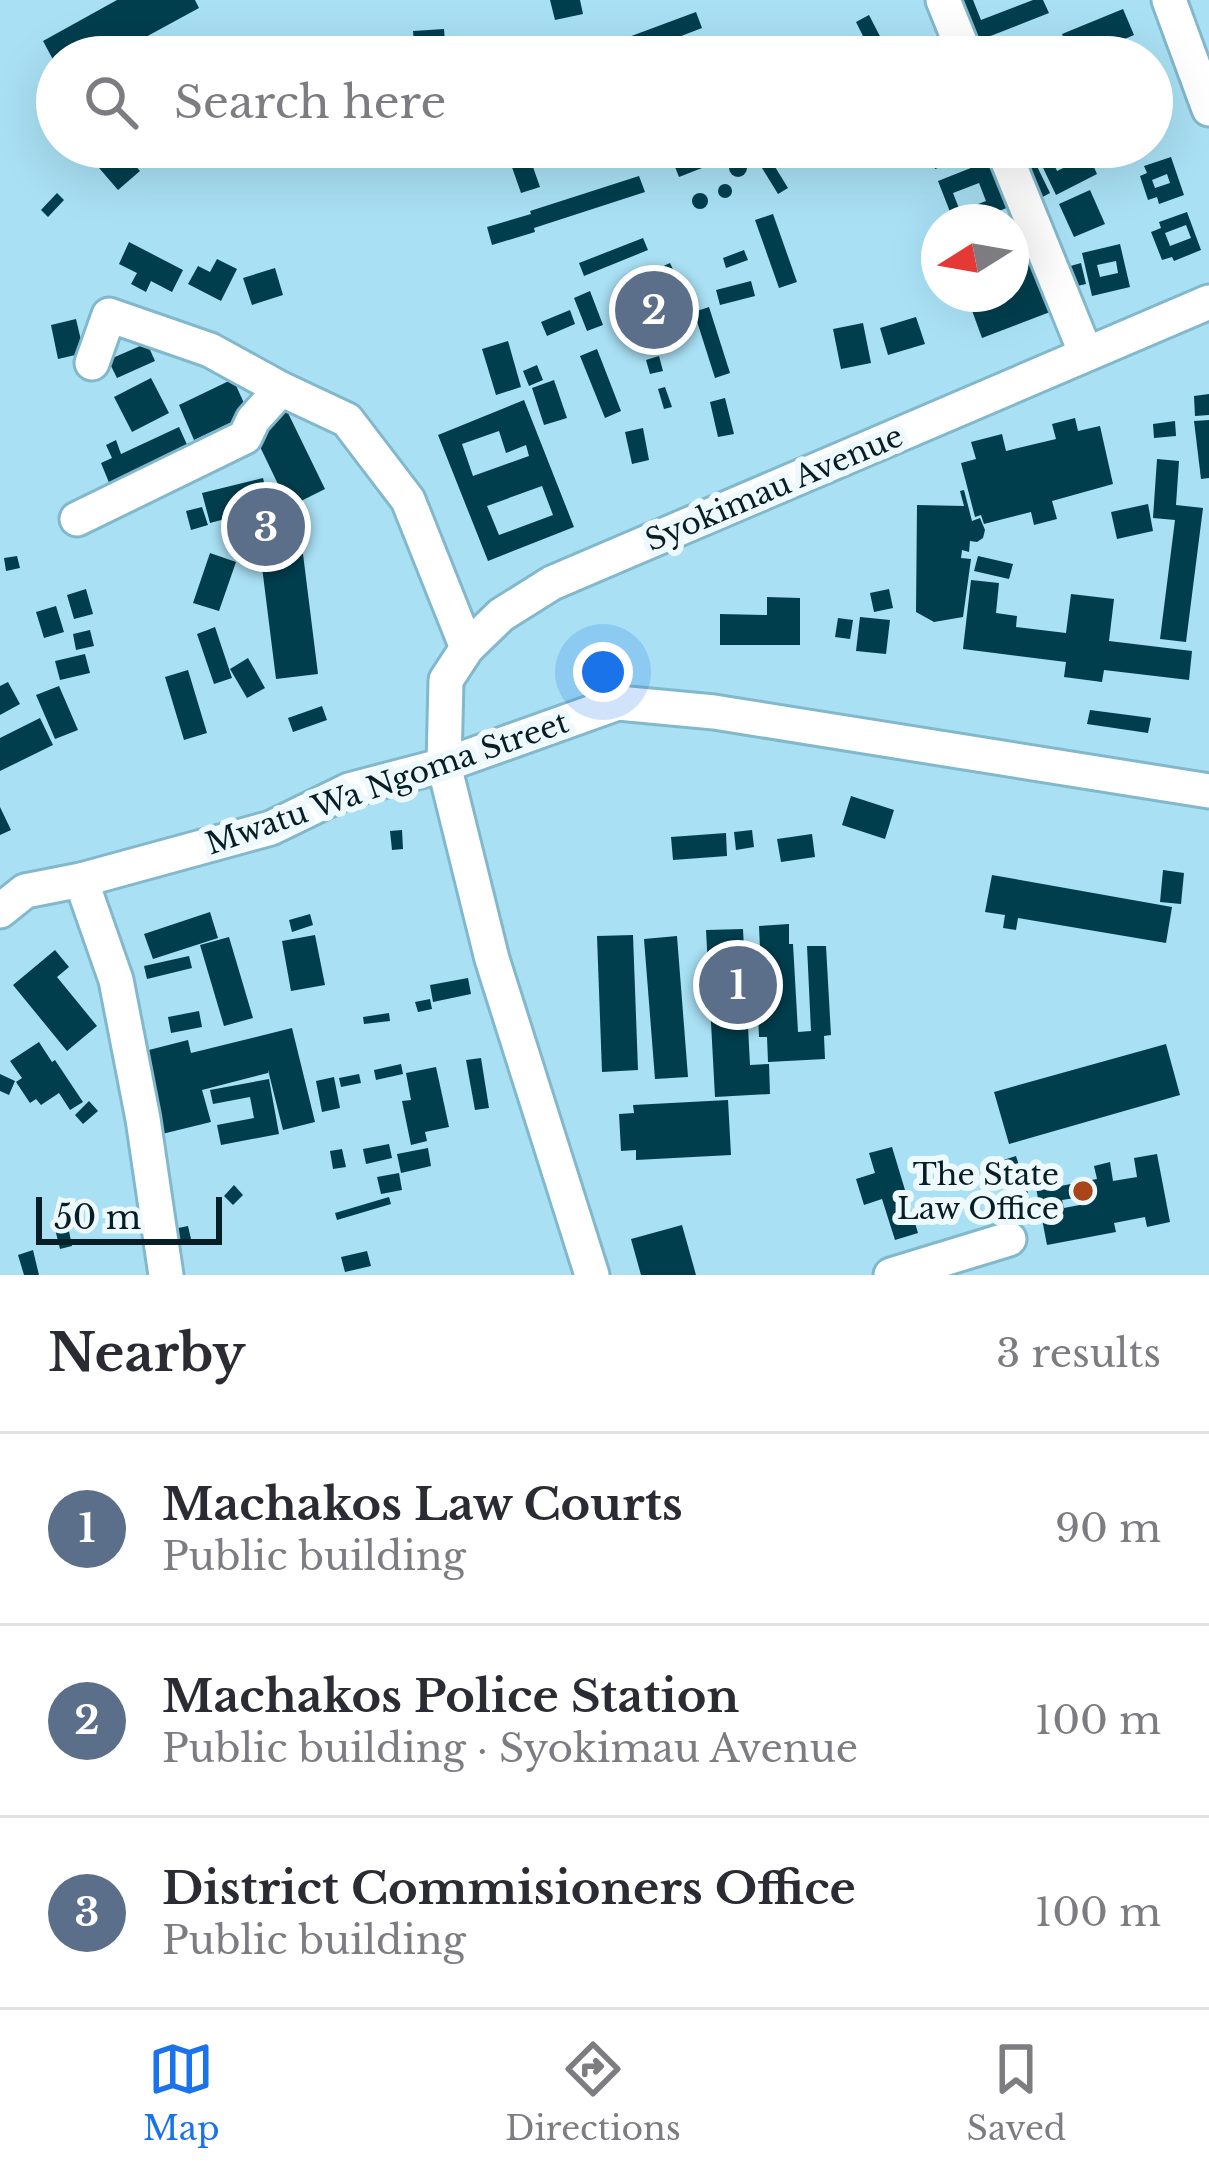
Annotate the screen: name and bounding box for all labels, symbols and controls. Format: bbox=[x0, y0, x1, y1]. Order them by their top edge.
search box bbox=[36, 36, 1173, 168]
icon: search bbox=[78, 69, 144, 135]
text: Search here bbox=[174, 74, 446, 130]
north arrow bbox=[921, 204, 1029, 312]
pin: 2 bbox=[615, 265, 693, 355]
street label: Syokimau Avenue bbox=[640, 417, 908, 559]
pin: 3 bbox=[227, 482, 305, 572]
your location bbox=[573, 642, 633, 702]
street label: Mwatu Wa Ngoma Street bbox=[201, 703, 574, 863]
pin: 1 bbox=[699, 940, 777, 1030]
place label: The State Law Office bbox=[897, 1156, 1059, 1227]
marker: The State Law Office bbox=[1070, 1178, 1096, 1204]
scale bar bbox=[36, 1191, 222, 1244]
text: 50 m bbox=[54, 1197, 141, 1238]
text: Nearby bbox=[48, 1322, 245, 1385]
text: 3 results bbox=[996, 1329, 1161, 1378]
text: Machakos Law Courts bbox=[162, 1476, 683, 1532]
text: 1 bbox=[78, 1504, 96, 1553]
text: 90 m bbox=[1055, 1504, 1161, 1553]
text: Public building bbox=[162, 1532, 466, 1581]
text: Machakos Police Station bbox=[162, 1668, 739, 1724]
text: 2 bbox=[74, 1696, 100, 1745]
text: 100 m bbox=[1035, 1696, 1161, 1745]
text: Public building · Syokimau Avenue bbox=[162, 1724, 858, 1773]
text: District Commisioners Office bbox=[162, 1860, 856, 1916]
text: 3 bbox=[75, 1888, 99, 1937]
text: 100 m bbox=[1035, 1888, 1161, 1937]
text: Public building bbox=[162, 1916, 466, 1965]
tab: Map bbox=[143, 2036, 220, 2149]
tab: Directions bbox=[505, 2036, 681, 2149]
tab: Saved bbox=[967, 2036, 1066, 2149]

